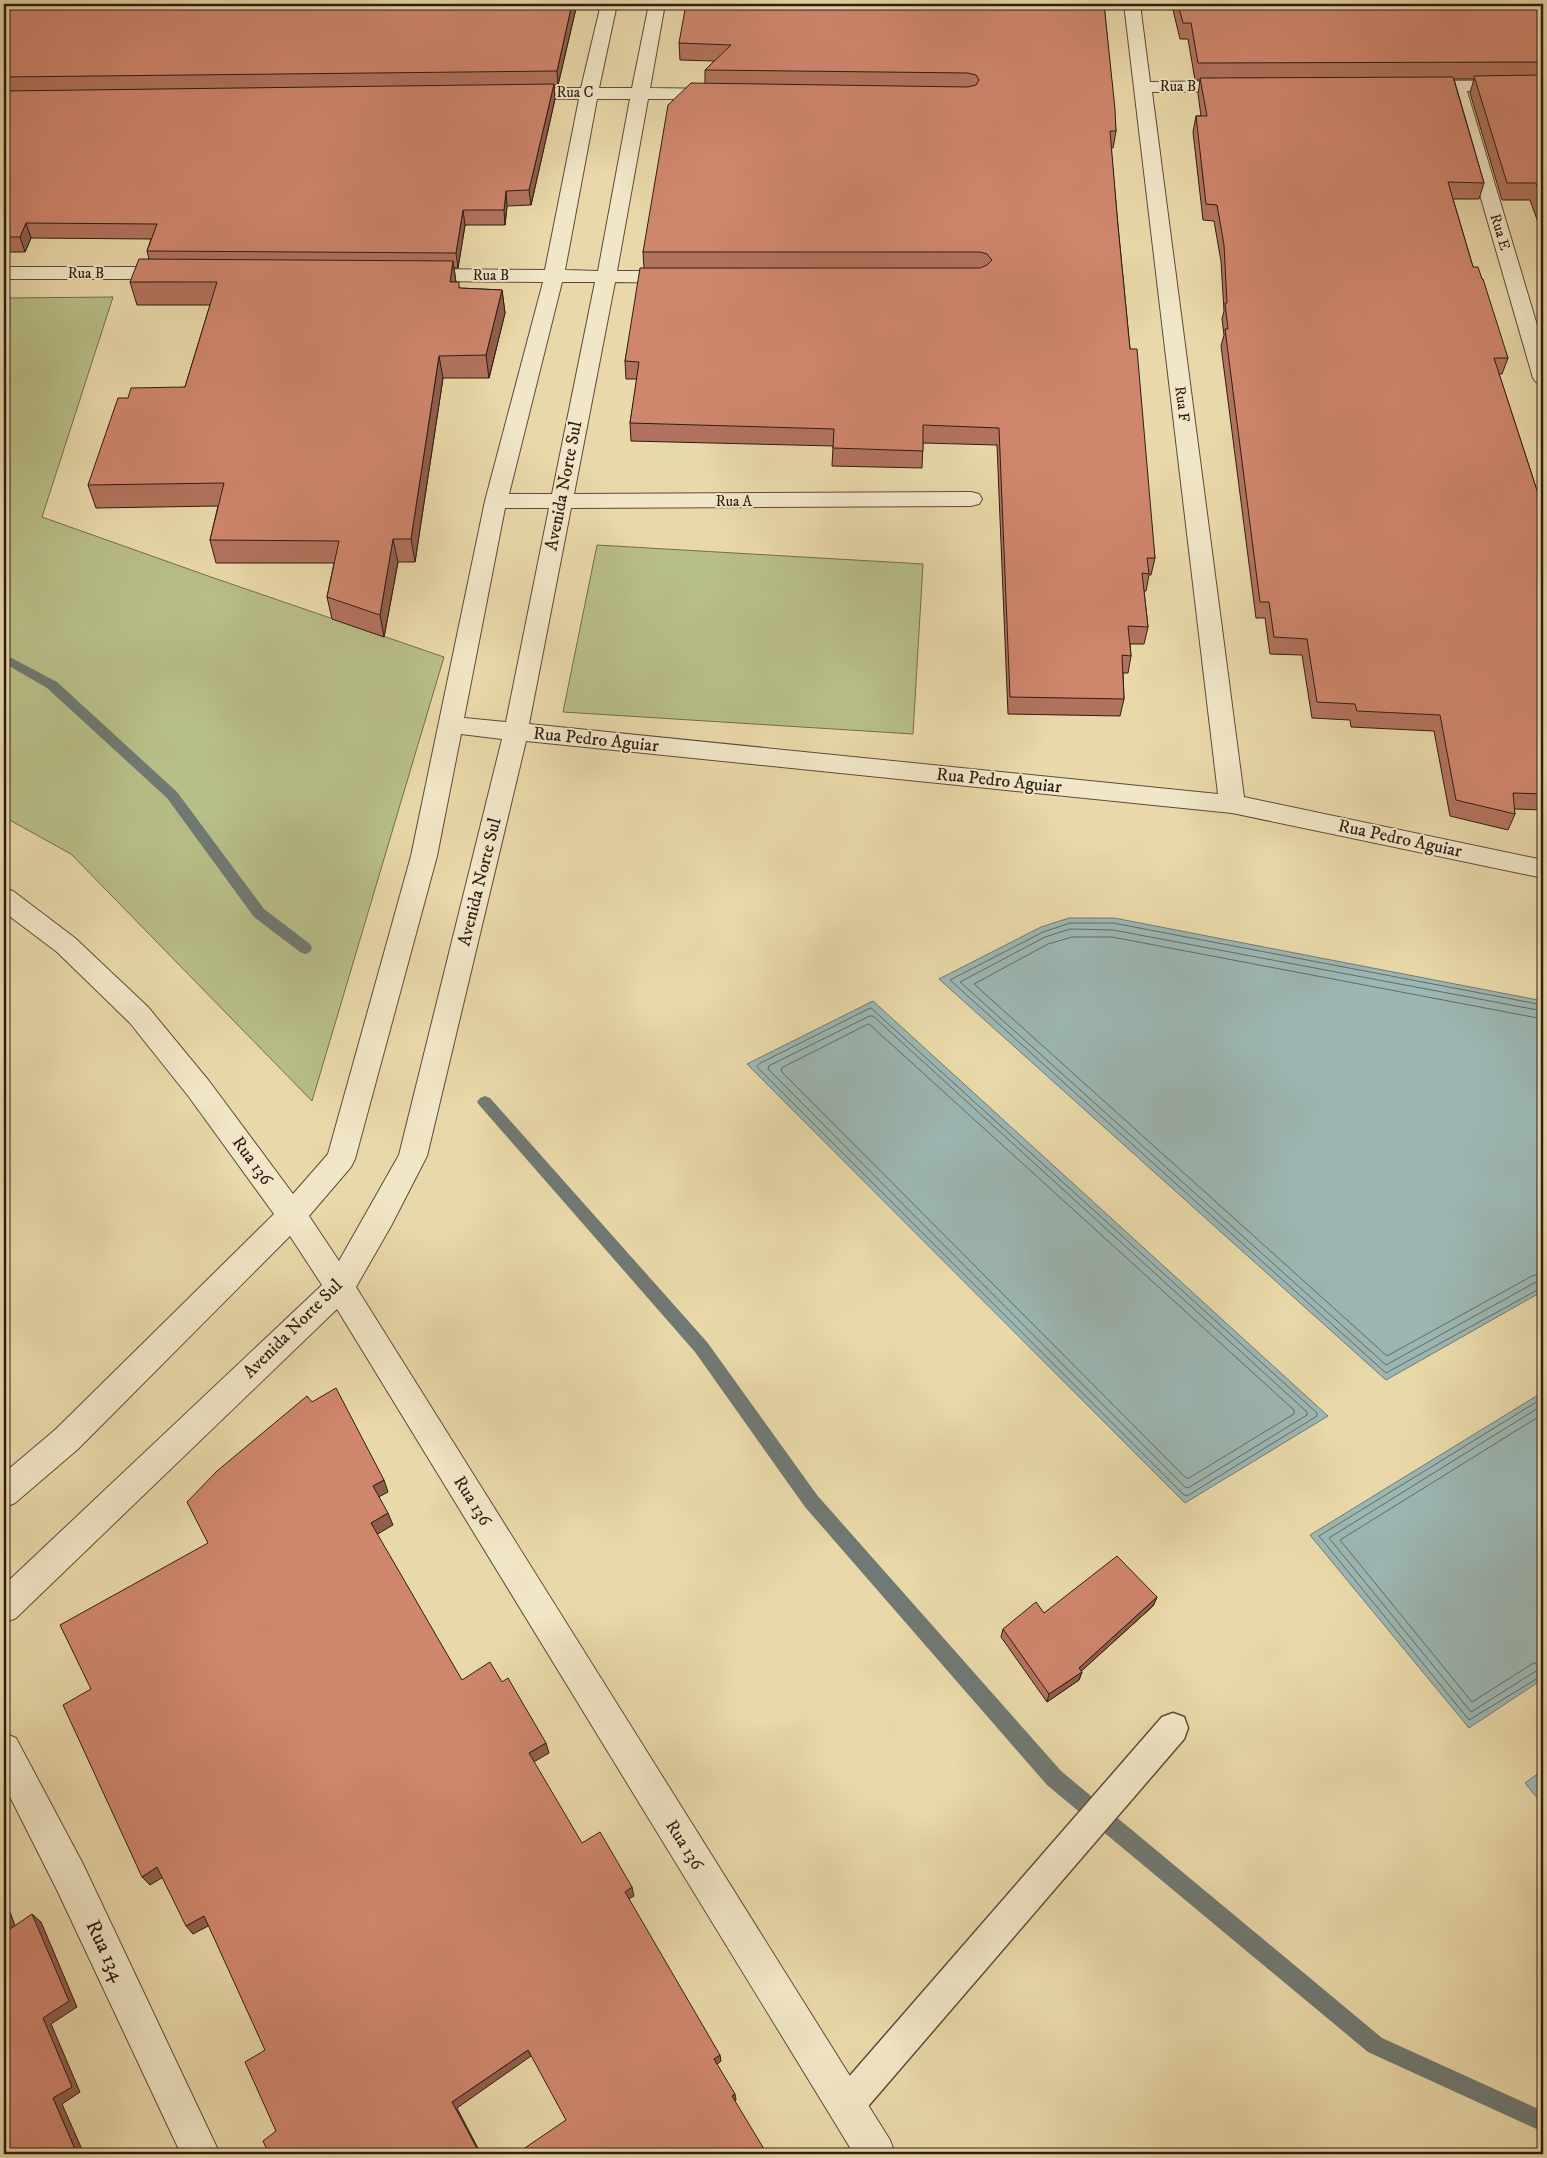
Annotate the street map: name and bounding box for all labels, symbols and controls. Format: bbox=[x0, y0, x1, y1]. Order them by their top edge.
street label: Rua B bbox=[1160, 77, 1196, 96]
street label: Rua C bbox=[557, 83, 593, 102]
street label: Rua E bbox=[1485, 211, 1515, 253]
street label: Rua B bbox=[68, 264, 104, 283]
street label: Rua B bbox=[473, 266, 509, 285]
street label: Rua F bbox=[1170, 385, 1194, 423]
street label: Avenida Norte Sul bbox=[541, 419, 587, 553]
street label: Rua A bbox=[716, 492, 753, 511]
street label: Rua Pedro Aguiar bbox=[532, 722, 660, 758]
street label: Rua Pedro Aguiar bbox=[935, 763, 1063, 799]
street label: Avenida Norte Sul bbox=[453, 815, 507, 948]
street label: Rua Pedro Aguiar bbox=[1336, 815, 1464, 863]
street label: Rua 136 bbox=[227, 1132, 277, 1190]
street label: Avenida Norte Sul bbox=[239, 1274, 348, 1383]
street label: Rua 136 bbox=[448, 1472, 496, 1531]
street label: Rua 136 bbox=[660, 1816, 708, 1875]
street label: Rua 134 bbox=[79, 1916, 131, 1987]

